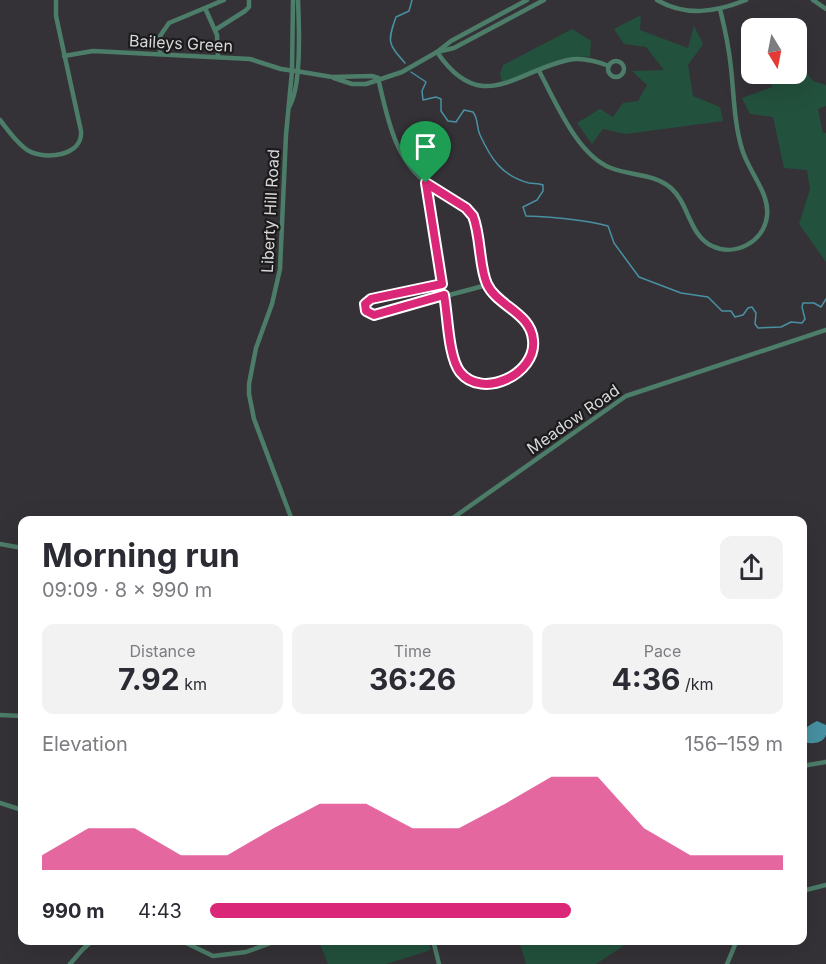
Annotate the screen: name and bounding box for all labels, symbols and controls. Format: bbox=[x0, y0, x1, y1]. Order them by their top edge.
north arrow bbox=[741, 18, 807, 84]
map controls bbox=[741, 18, 807, 84]
street label: Baileys Green bbox=[129, 30, 233, 56]
pin bbox=[400, 121, 451, 183]
icon: arrive bbox=[409, 130, 442, 163]
street label: Liberty Hill Road bbox=[257, 149, 283, 273]
street label: Meadow Road bbox=[523, 380, 623, 458]
text: Morning run bbox=[42, 535, 240, 575]
button: share bbox=[720, 536, 783, 599]
text: 09:09 · 8 × 990 m bbox=[42, 578, 212, 602]
text: Distance bbox=[129, 641, 196, 661]
text: Time bbox=[394, 641, 431, 661]
text: Pace bbox=[644, 641, 681, 661]
text: 7.92 bbox=[118, 661, 180, 697]
text: 36:26 bbox=[369, 661, 456, 697]
text: 4:36 bbox=[611, 661, 681, 697]
text: km bbox=[180, 674, 207, 694]
text: /km bbox=[681, 674, 714, 694]
text: Elevation bbox=[42, 732, 128, 756]
text: 156–159 m bbox=[684, 732, 783, 756]
text: 990 m bbox=[42, 899, 104, 923]
text: 4:43 bbox=[138, 899, 182, 923]

